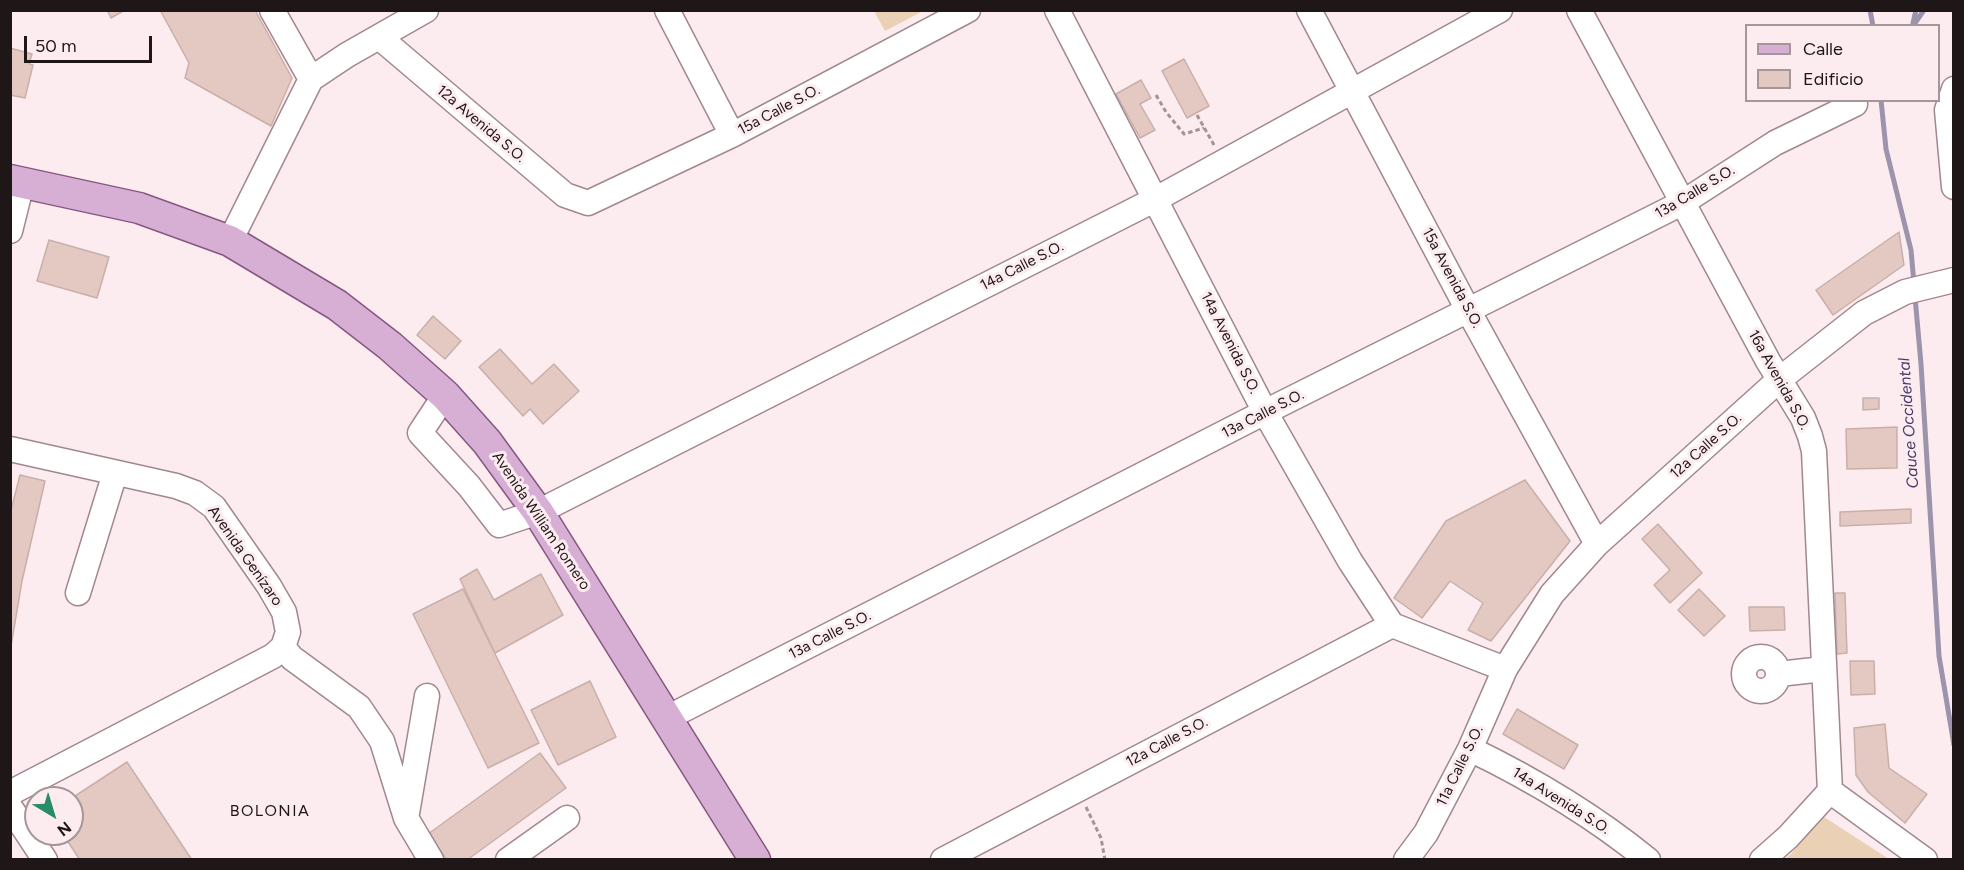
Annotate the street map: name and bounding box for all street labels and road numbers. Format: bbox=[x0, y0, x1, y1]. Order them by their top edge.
street label: 12a Avenida S.O. bbox=[433, 81, 529, 167]
street label: 15a Calle S.O. bbox=[735, 81, 823, 139]
street label: 13a Calle S.O. bbox=[1652, 161, 1738, 223]
street label: 15a Avenida S.O. bbox=[1418, 225, 1486, 331]
street label: 14a Calle S.O. bbox=[977, 237, 1067, 295]
street label: 14a Avenida S.O. bbox=[1197, 289, 1263, 397]
street label: 16a Avenida S.O. bbox=[1744, 327, 1814, 433]
street label: 13a Calle S.O. bbox=[1219, 386, 1307, 442]
street label: 12a Calle S.O. bbox=[1667, 409, 1745, 483]
street label: Avenida William Romero bbox=[488, 449, 594, 593]
street label: Avenida Genízaro bbox=[204, 503, 286, 609]
street label: 13a Calle S.O. bbox=[786, 607, 874, 663]
street label: 12a Calle S.O. bbox=[1123, 713, 1211, 771]
street label: 11a Calle S.O. bbox=[1433, 723, 1487, 809]
street label: 14a Avenida S.O. bbox=[1509, 764, 1613, 838]

